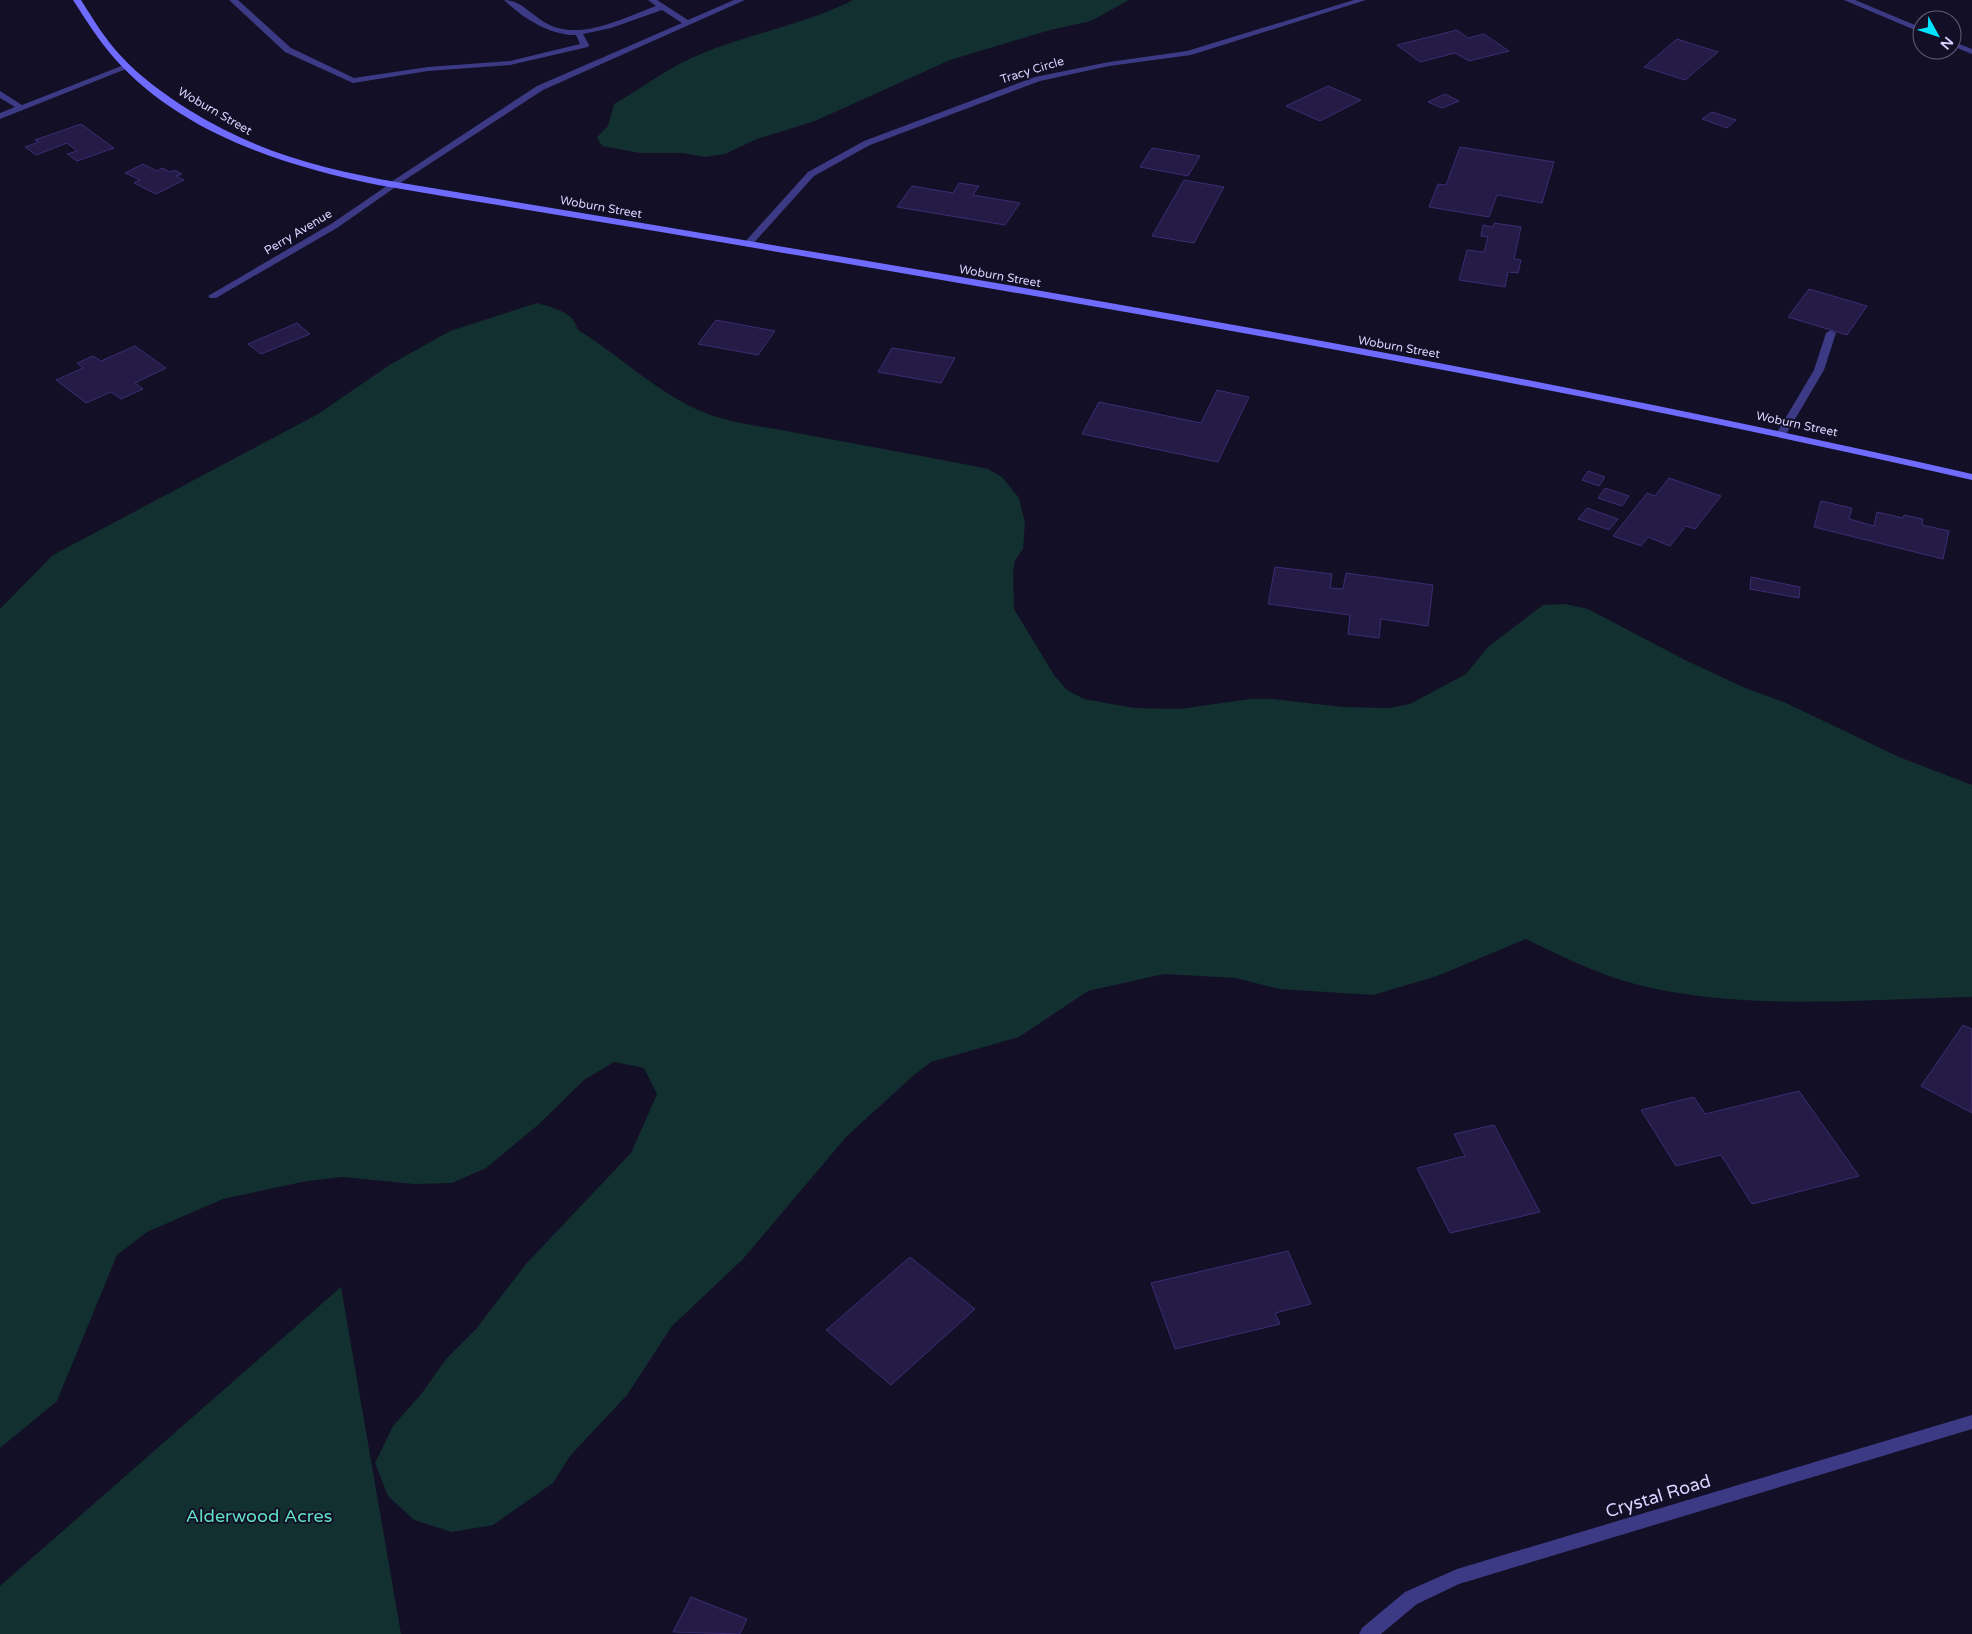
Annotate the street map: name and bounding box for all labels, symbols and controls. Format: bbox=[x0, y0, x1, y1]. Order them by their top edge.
north arrow bbox=[1912, 10, 1962, 60]
text: N bbox=[1936, 33, 1957, 53]
street label: Tracy Circle bbox=[998, 54, 1066, 86]
street label: Woburn Street bbox=[176, 84, 255, 138]
street label: Woburn Street bbox=[559, 193, 644, 221]
street label: Perry Avenue bbox=[262, 206, 335, 258]
street label: Woburn Street bbox=[958, 262, 1043, 290]
street label: Woburn Street bbox=[1357, 333, 1442, 361]
street label: Woburn Street bbox=[1755, 409, 1839, 440]
street label: Crystal Road bbox=[1603, 1470, 1713, 1522]
park label: Alderwood Acres bbox=[186, 1505, 332, 1527]

